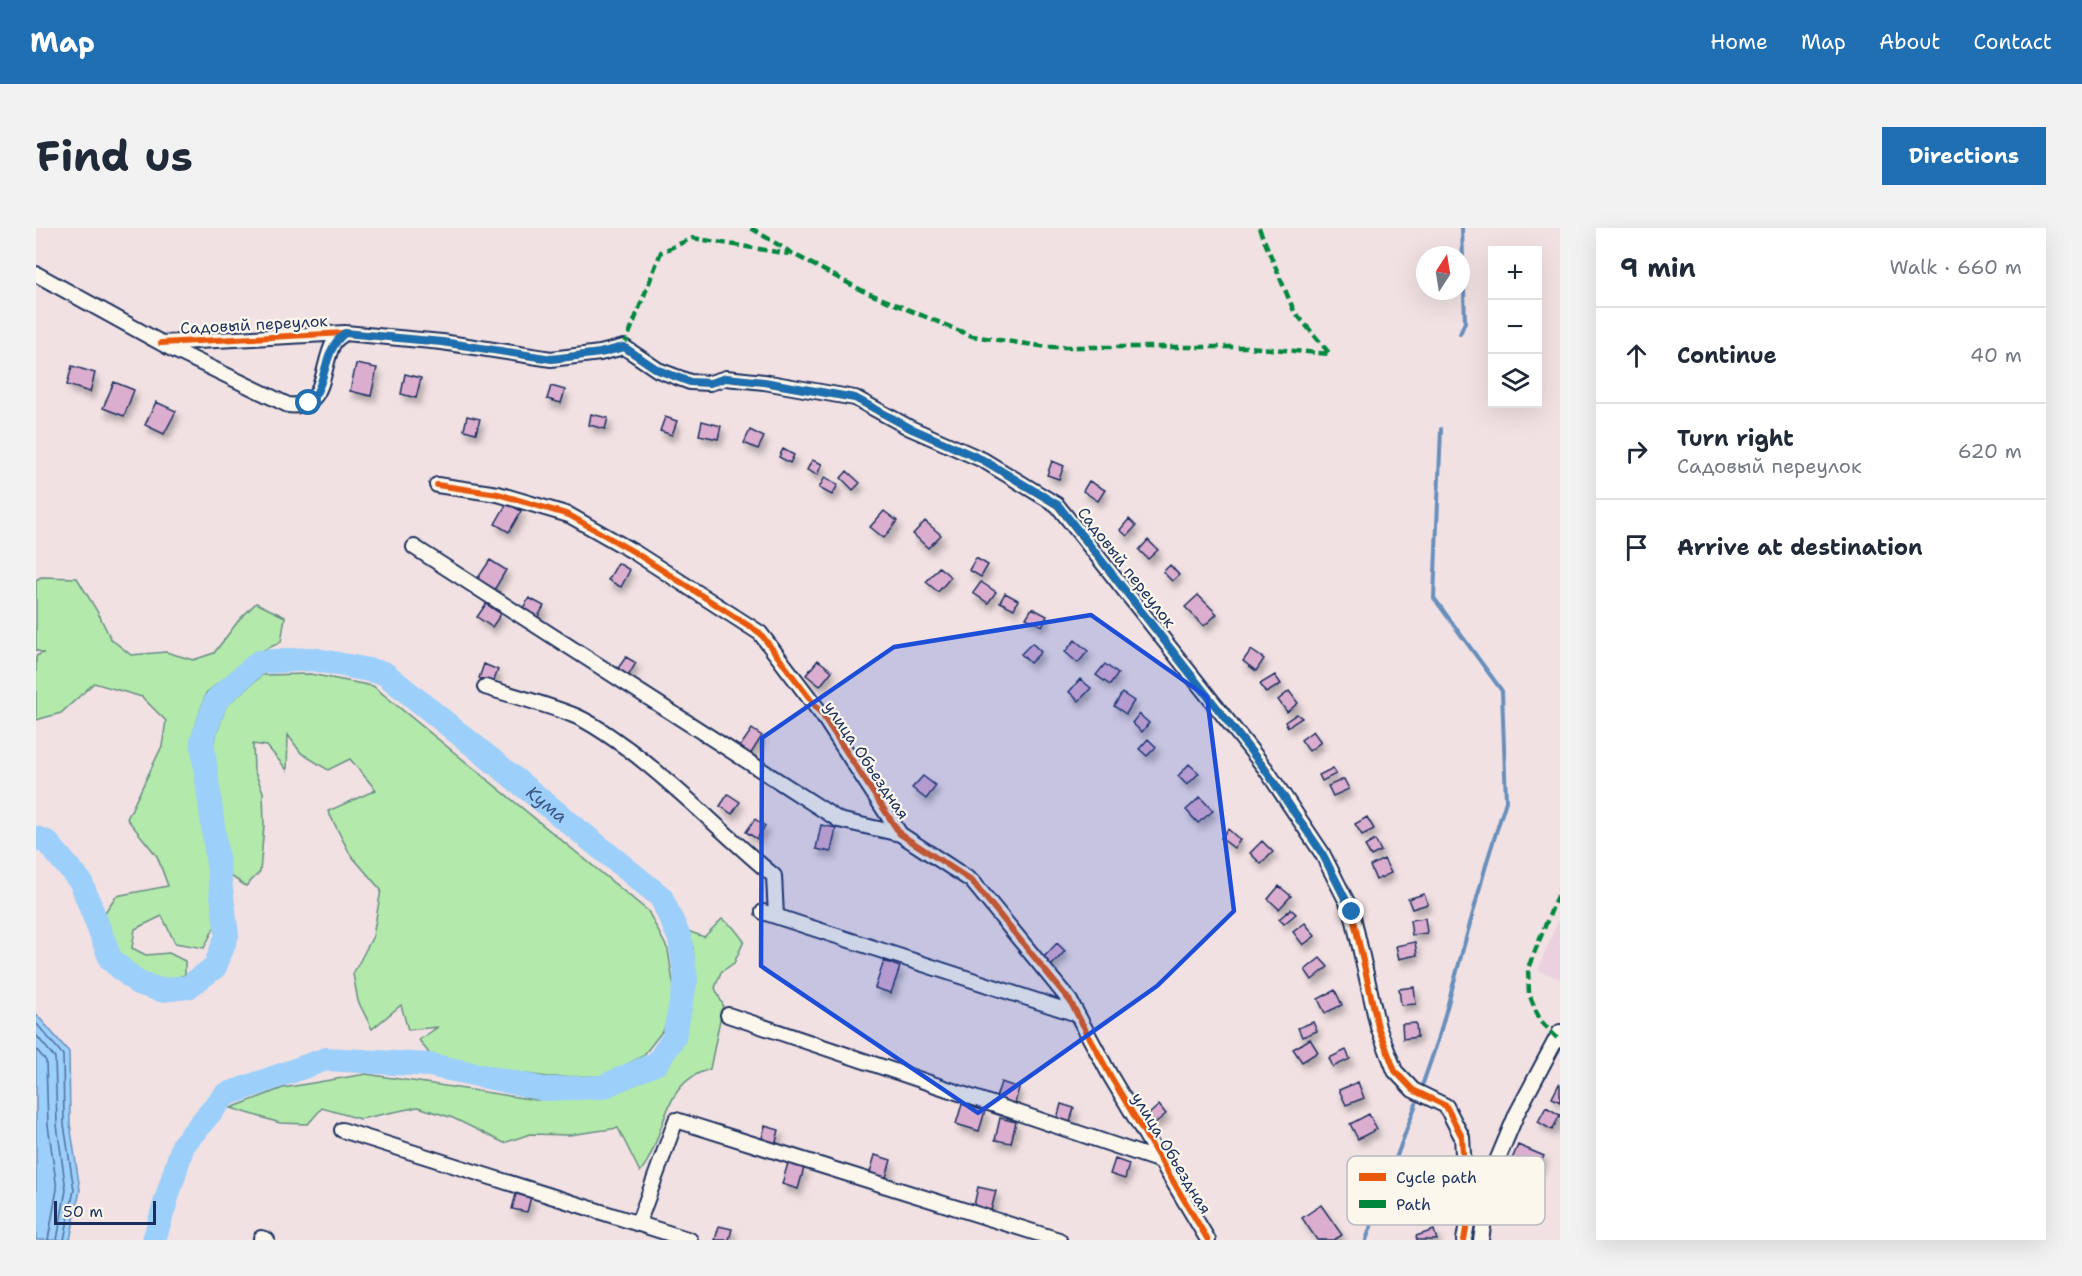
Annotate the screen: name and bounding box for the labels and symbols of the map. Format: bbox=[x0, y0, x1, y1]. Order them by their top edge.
north arrow bbox=[1416, 246, 1470, 300]
street label: Садовый переулок bbox=[180, 310, 329, 339]
route start bbox=[295, 389, 321, 415]
street label: Садовый переулок bbox=[1073, 503, 1181, 632]
street label: улица Обьездная bbox=[819, 697, 914, 823]
water label: Кума bbox=[521, 780, 572, 828]
route end bbox=[1338, 898, 1364, 924]
street label: улица Обьездная bbox=[1127, 1089, 1216, 1218]
legend bbox=[1347, 1156, 1545, 1225]
text: Cycle path bbox=[1396, 1167, 1477, 1188]
text: Path bbox=[1396, 1194, 1431, 1215]
scale bar bbox=[54, 1198, 156, 1226]

